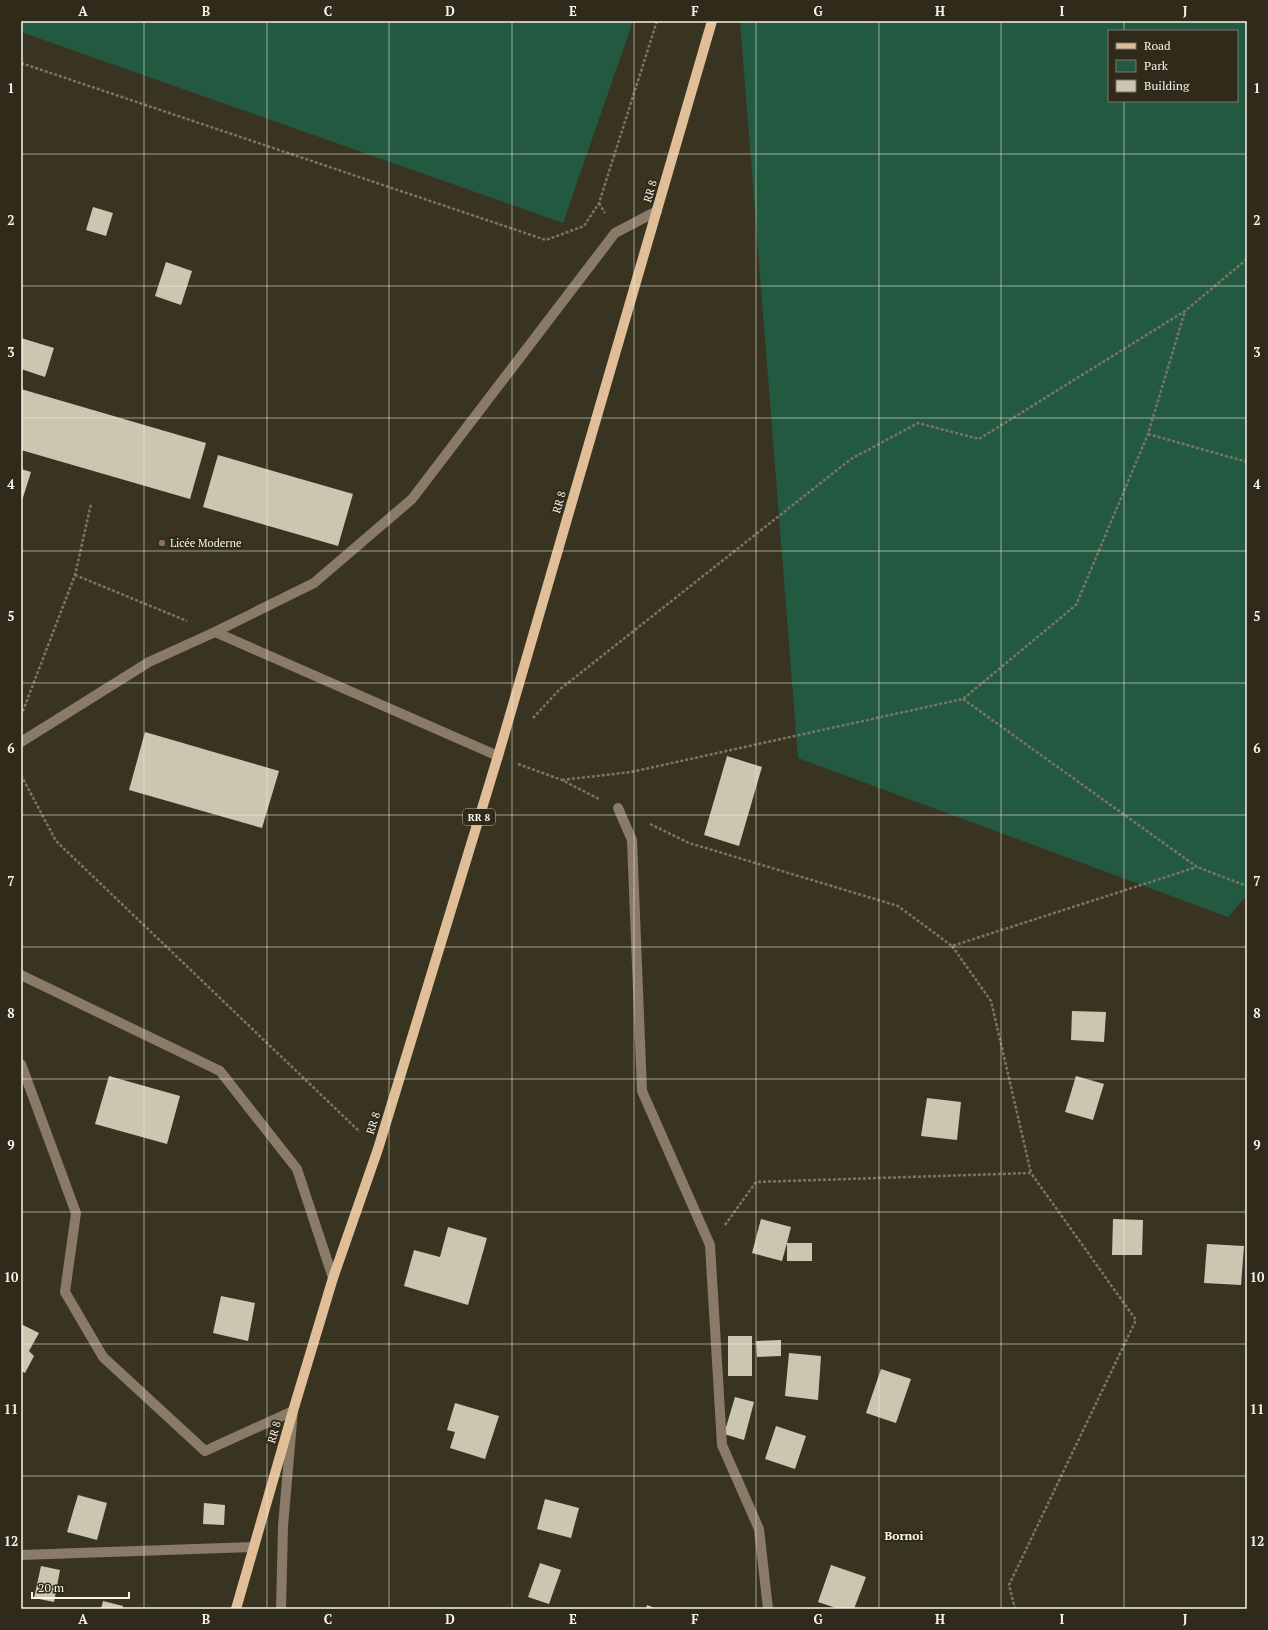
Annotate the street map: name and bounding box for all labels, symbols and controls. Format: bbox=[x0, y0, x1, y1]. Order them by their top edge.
text: A bbox=[78, 2, 88, 20]
text: B bbox=[202, 2, 210, 20]
text: C bbox=[324, 2, 332, 20]
text: D bbox=[445, 2, 455, 20]
text: E bbox=[569, 2, 577, 20]
text: F bbox=[691, 2, 699, 20]
text: G bbox=[813, 2, 823, 20]
text: H bbox=[935, 2, 945, 20]
text: I bbox=[1060, 2, 1065, 20]
text: J bbox=[1183, 2, 1188, 20]
legend bbox=[1108, 30, 1238, 102]
text: Road bbox=[1144, 38, 1171, 53]
text: Park bbox=[1144, 58, 1169, 73]
text: Building bbox=[1144, 78, 1190, 93]
text: 1 bbox=[7, 79, 15, 97]
text: 1 bbox=[1253, 79, 1261, 97]
street label: RR 8 bbox=[640, 178, 660, 204]
text: 2 bbox=[7, 211, 15, 229]
text: 2 bbox=[1253, 211, 1261, 229]
text: 3 bbox=[7, 343, 15, 361]
text: 3 bbox=[1253, 343, 1261, 361]
text: 4 bbox=[7, 475, 15, 493]
text: 4 bbox=[1253, 475, 1261, 493]
street label: RR 8 bbox=[549, 489, 569, 515]
place label: Licée Moderne bbox=[170, 536, 242, 550]
marker: Licée Moderne bbox=[157, 538, 167, 548]
text: 5 bbox=[7, 607, 15, 625]
text: 5 bbox=[1253, 607, 1261, 625]
text: 6 bbox=[7, 739, 15, 757]
text: 6 bbox=[1253, 739, 1261, 757]
road number: RR 8 bbox=[463, 809, 495, 825]
text: 7 bbox=[7, 872, 15, 890]
text: 7 bbox=[1253, 872, 1261, 890]
text: 8 bbox=[7, 1004, 15, 1022]
text: 8 bbox=[1253, 1004, 1261, 1022]
street label: RR 8 bbox=[363, 1110, 383, 1136]
text: 9 bbox=[7, 1136, 15, 1154]
text: 9 bbox=[1253, 1136, 1261, 1154]
text: 10 bbox=[4, 1268, 19, 1286]
text: 10 bbox=[1250, 1268, 1265, 1286]
text: 11 bbox=[4, 1400, 18, 1418]
text: 11 bbox=[1250, 1400, 1264, 1418]
street label: RR 8 bbox=[264, 1419, 284, 1445]
district label: Bornoi bbox=[885, 1528, 923, 1543]
text: 12 bbox=[4, 1532, 18, 1550]
text: 12 bbox=[1250, 1532, 1264, 1550]
scale bar bbox=[32, 1574, 129, 1600]
text: 20 m bbox=[38, 1580, 65, 1595]
text: A bbox=[78, 1610, 88, 1628]
text: B bbox=[202, 1610, 210, 1628]
text: C bbox=[324, 1610, 332, 1628]
text: D bbox=[445, 1610, 455, 1628]
text: E bbox=[569, 1610, 577, 1628]
text: F bbox=[691, 1610, 699, 1628]
text: G bbox=[813, 1610, 823, 1628]
text: H bbox=[935, 1610, 945, 1628]
text: I bbox=[1060, 1610, 1065, 1628]
text: J bbox=[1183, 1610, 1188, 1628]

